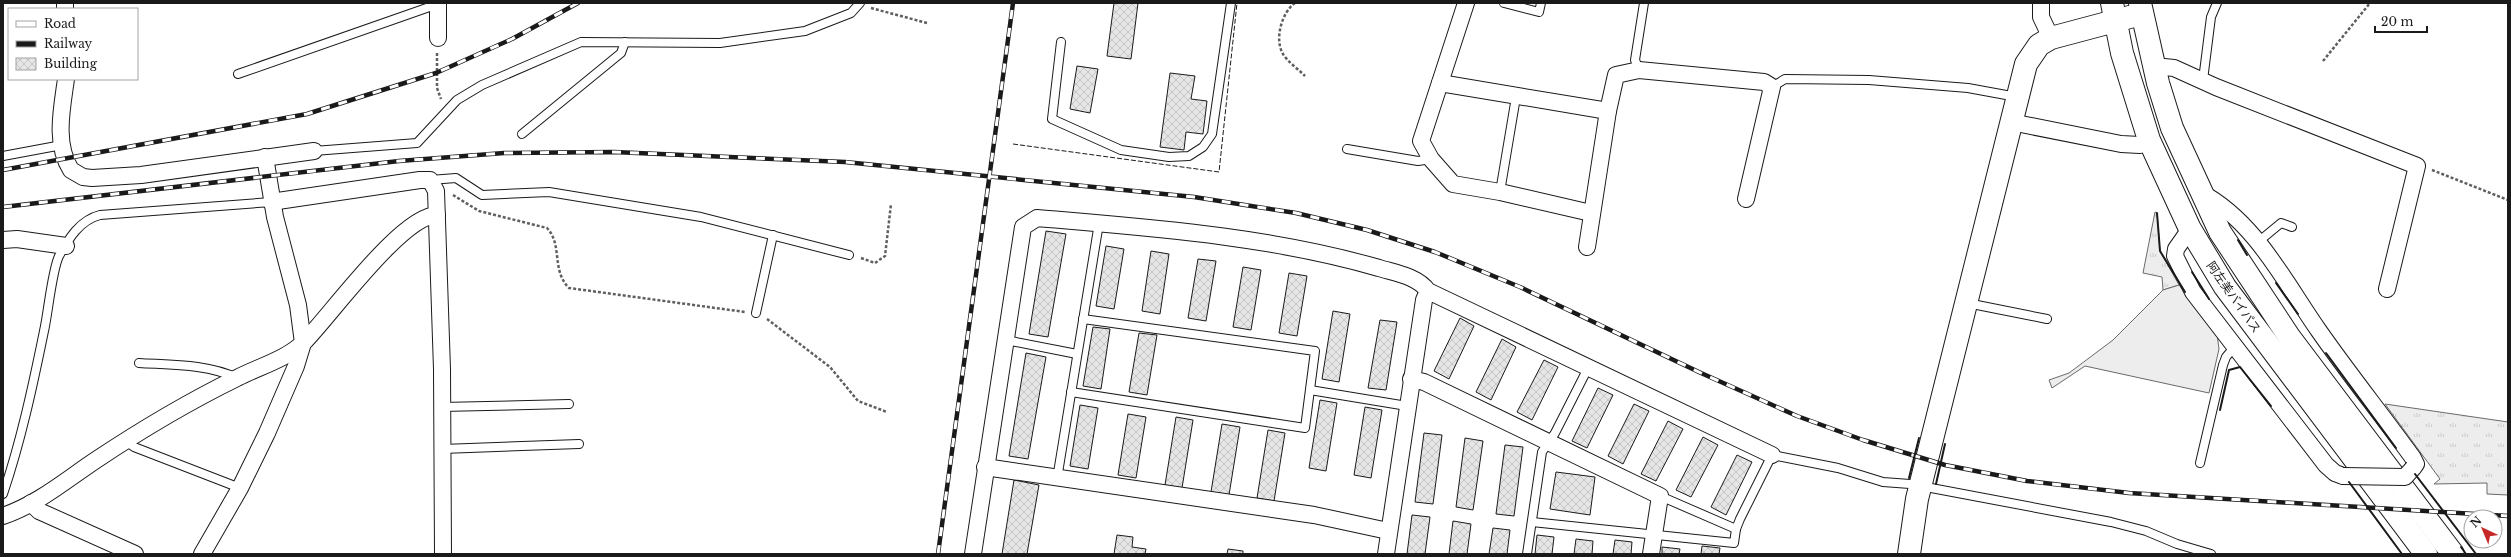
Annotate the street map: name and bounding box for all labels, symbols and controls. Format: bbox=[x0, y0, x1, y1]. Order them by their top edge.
legend bbox=[8, 8, 138, 80]
scale bar bbox=[2375, 8, 2427, 34]
text: 20 m bbox=[2381, 14, 2413, 29]
text: Road bbox=[44, 16, 76, 31]
text: Railway bbox=[44, 36, 93, 51]
text: Building bbox=[44, 56, 98, 71]
street label: 阿左美バイパス bbox=[2204, 258, 2264, 336]
north arrow bbox=[2463, 509, 2503, 549]
text: N bbox=[2467, 513, 2485, 530]

